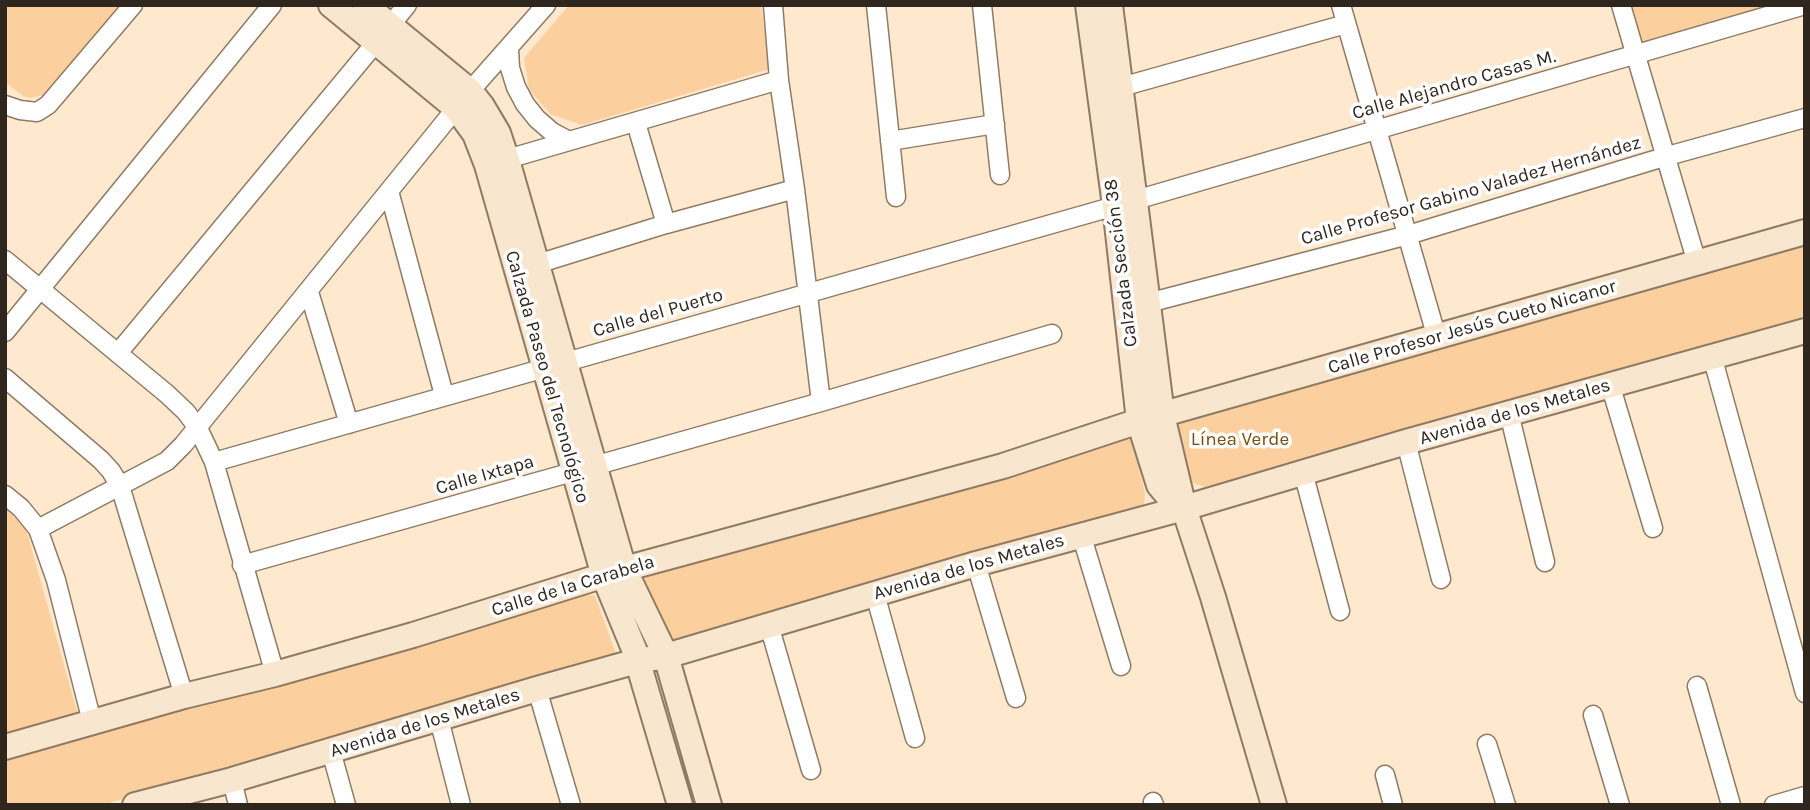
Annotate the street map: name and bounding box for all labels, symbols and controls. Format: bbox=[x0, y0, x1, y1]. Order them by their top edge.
street label: Calle Alejandro Casas M. bbox=[1350, 45, 1558, 125]
street label: Calle Profesor Gabino Valadez Hernández bbox=[1298, 131, 1644, 251]
street label: Calzada Sección 38 bbox=[1099, 178, 1143, 348]
street label: Calzada Paseo del Tecnológico bbox=[500, 248, 594, 506]
street label: Calle Profesor Jesús Cueto Nicanor bbox=[1325, 275, 1619, 379]
street label: Calle del Puerto bbox=[590, 284, 726, 342]
street label: Avenida de los Metales bbox=[1417, 374, 1613, 450]
park label: Línea Verde bbox=[1191, 429, 1289, 451]
street label: Calle Ixtapa bbox=[433, 450, 537, 500]
street label: Avenida de los Metales bbox=[871, 529, 1067, 605]
street label: Calle de la Carabela bbox=[489, 550, 657, 622]
street label: Avenida de los Metales bbox=[327, 683, 523, 763]

